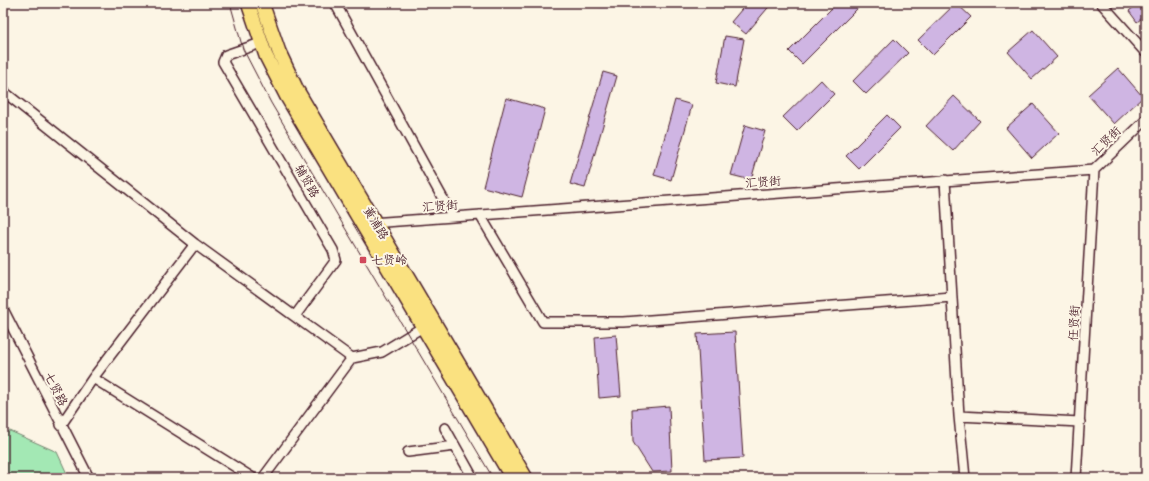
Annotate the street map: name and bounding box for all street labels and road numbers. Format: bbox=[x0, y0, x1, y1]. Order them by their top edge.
street label: 汇贤街 bbox=[1087, 123, 1125, 159]
street label: 辅贤路 bbox=[291, 161, 323, 201]
street label: 汇贤街 bbox=[744, 173, 782, 191]
street label: 汇贤街 bbox=[421, 197, 459, 215]
street label: 黄浦路 bbox=[360, 203, 392, 243]
street label: 任贤街 bbox=[1065, 305, 1083, 341]
street label: 七贤路 bbox=[41, 369, 71, 409]

